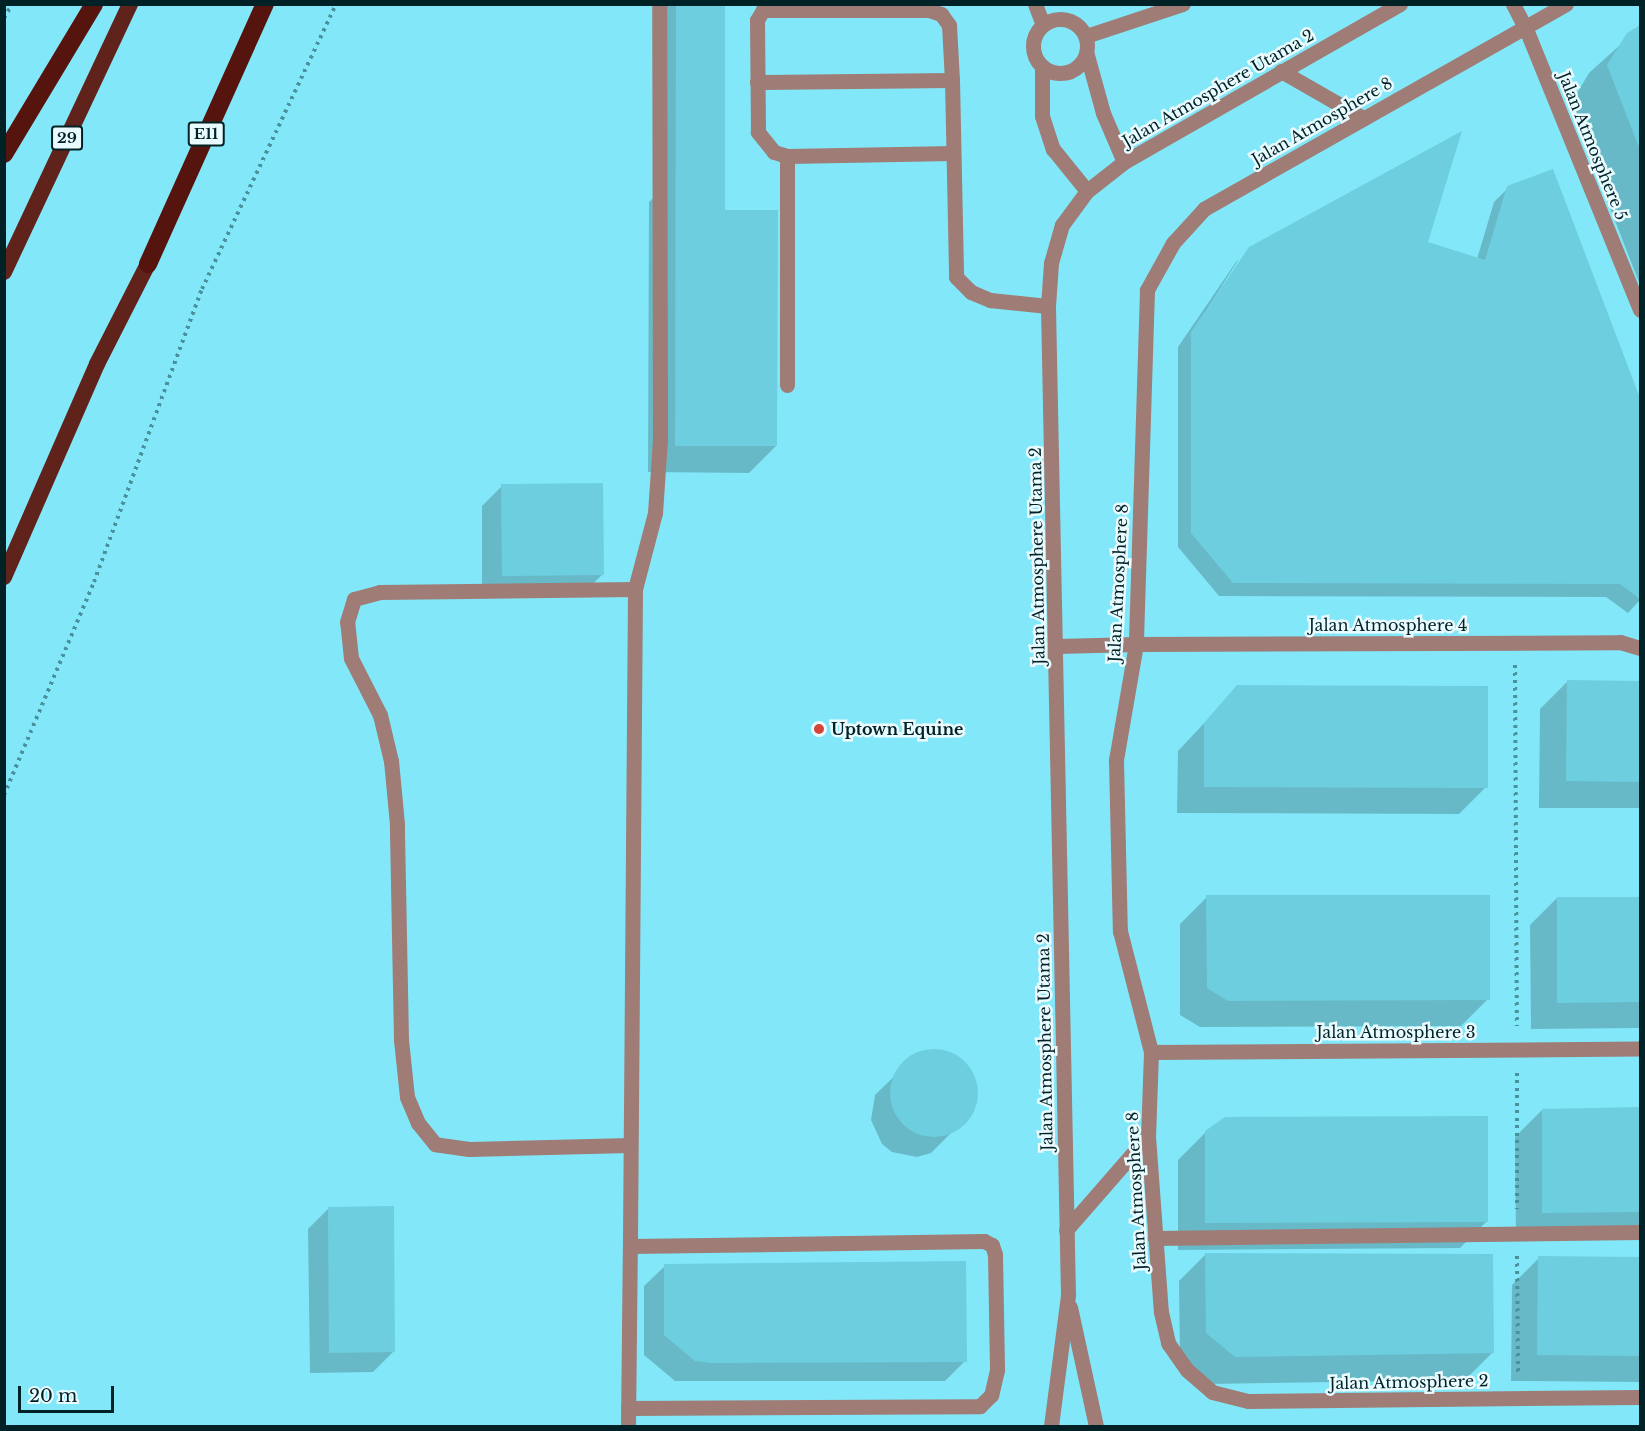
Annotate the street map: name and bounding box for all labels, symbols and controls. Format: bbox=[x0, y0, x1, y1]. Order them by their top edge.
street label: Jalan Atmosphere Utama 2 bbox=[1119, 25, 1317, 151]
street label: Jalan Atmosphere 5 bbox=[1554, 69, 1632, 223]
street label: Jalan Atmosphere 8 bbox=[1248, 73, 1396, 169]
road number: E11 bbox=[186, 122, 226, 146]
road number: 29 bbox=[50, 126, 84, 150]
street label: Jalan Atmosphere Utama 2 bbox=[1025, 447, 1049, 665]
street label: Jalan Atmosphere 8 bbox=[1104, 503, 1132, 663]
street label: Jalan Atmosphere 4 bbox=[1308, 615, 1468, 635]
place label: Uptown Equine bbox=[831, 719, 963, 739]
marker: Uptown Equine bbox=[812, 722, 826, 736]
street label: Jalan Atmosphere Utama 2 bbox=[1033, 933, 1057, 1151]
street label: Jalan Atmosphere 3 bbox=[1316, 1022, 1476, 1042]
street label: Jalan Atmosphere 8 bbox=[1122, 1111, 1150, 1271]
street label: Jalan Atmosphere 2 bbox=[1329, 1371, 1489, 1393]
scale bar bbox=[21, 1374, 117, 1412]
text: 20 m bbox=[29, 1385, 77, 1407]

